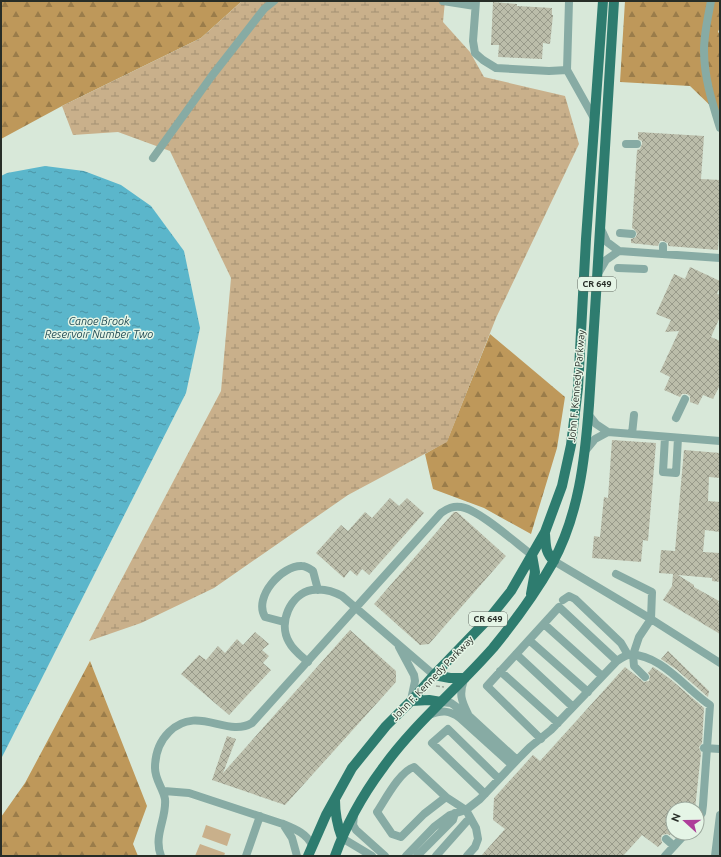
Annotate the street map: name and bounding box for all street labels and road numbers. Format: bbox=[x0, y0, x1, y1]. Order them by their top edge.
road number: CR 649 bbox=[578, 277, 616, 291]
street label: John F. Kennedy Parkway bbox=[566, 329, 587, 443]
road number: CR 649 bbox=[469, 612, 507, 626]
street label: John F. Kennedy Parkway bbox=[389, 634, 476, 723]

